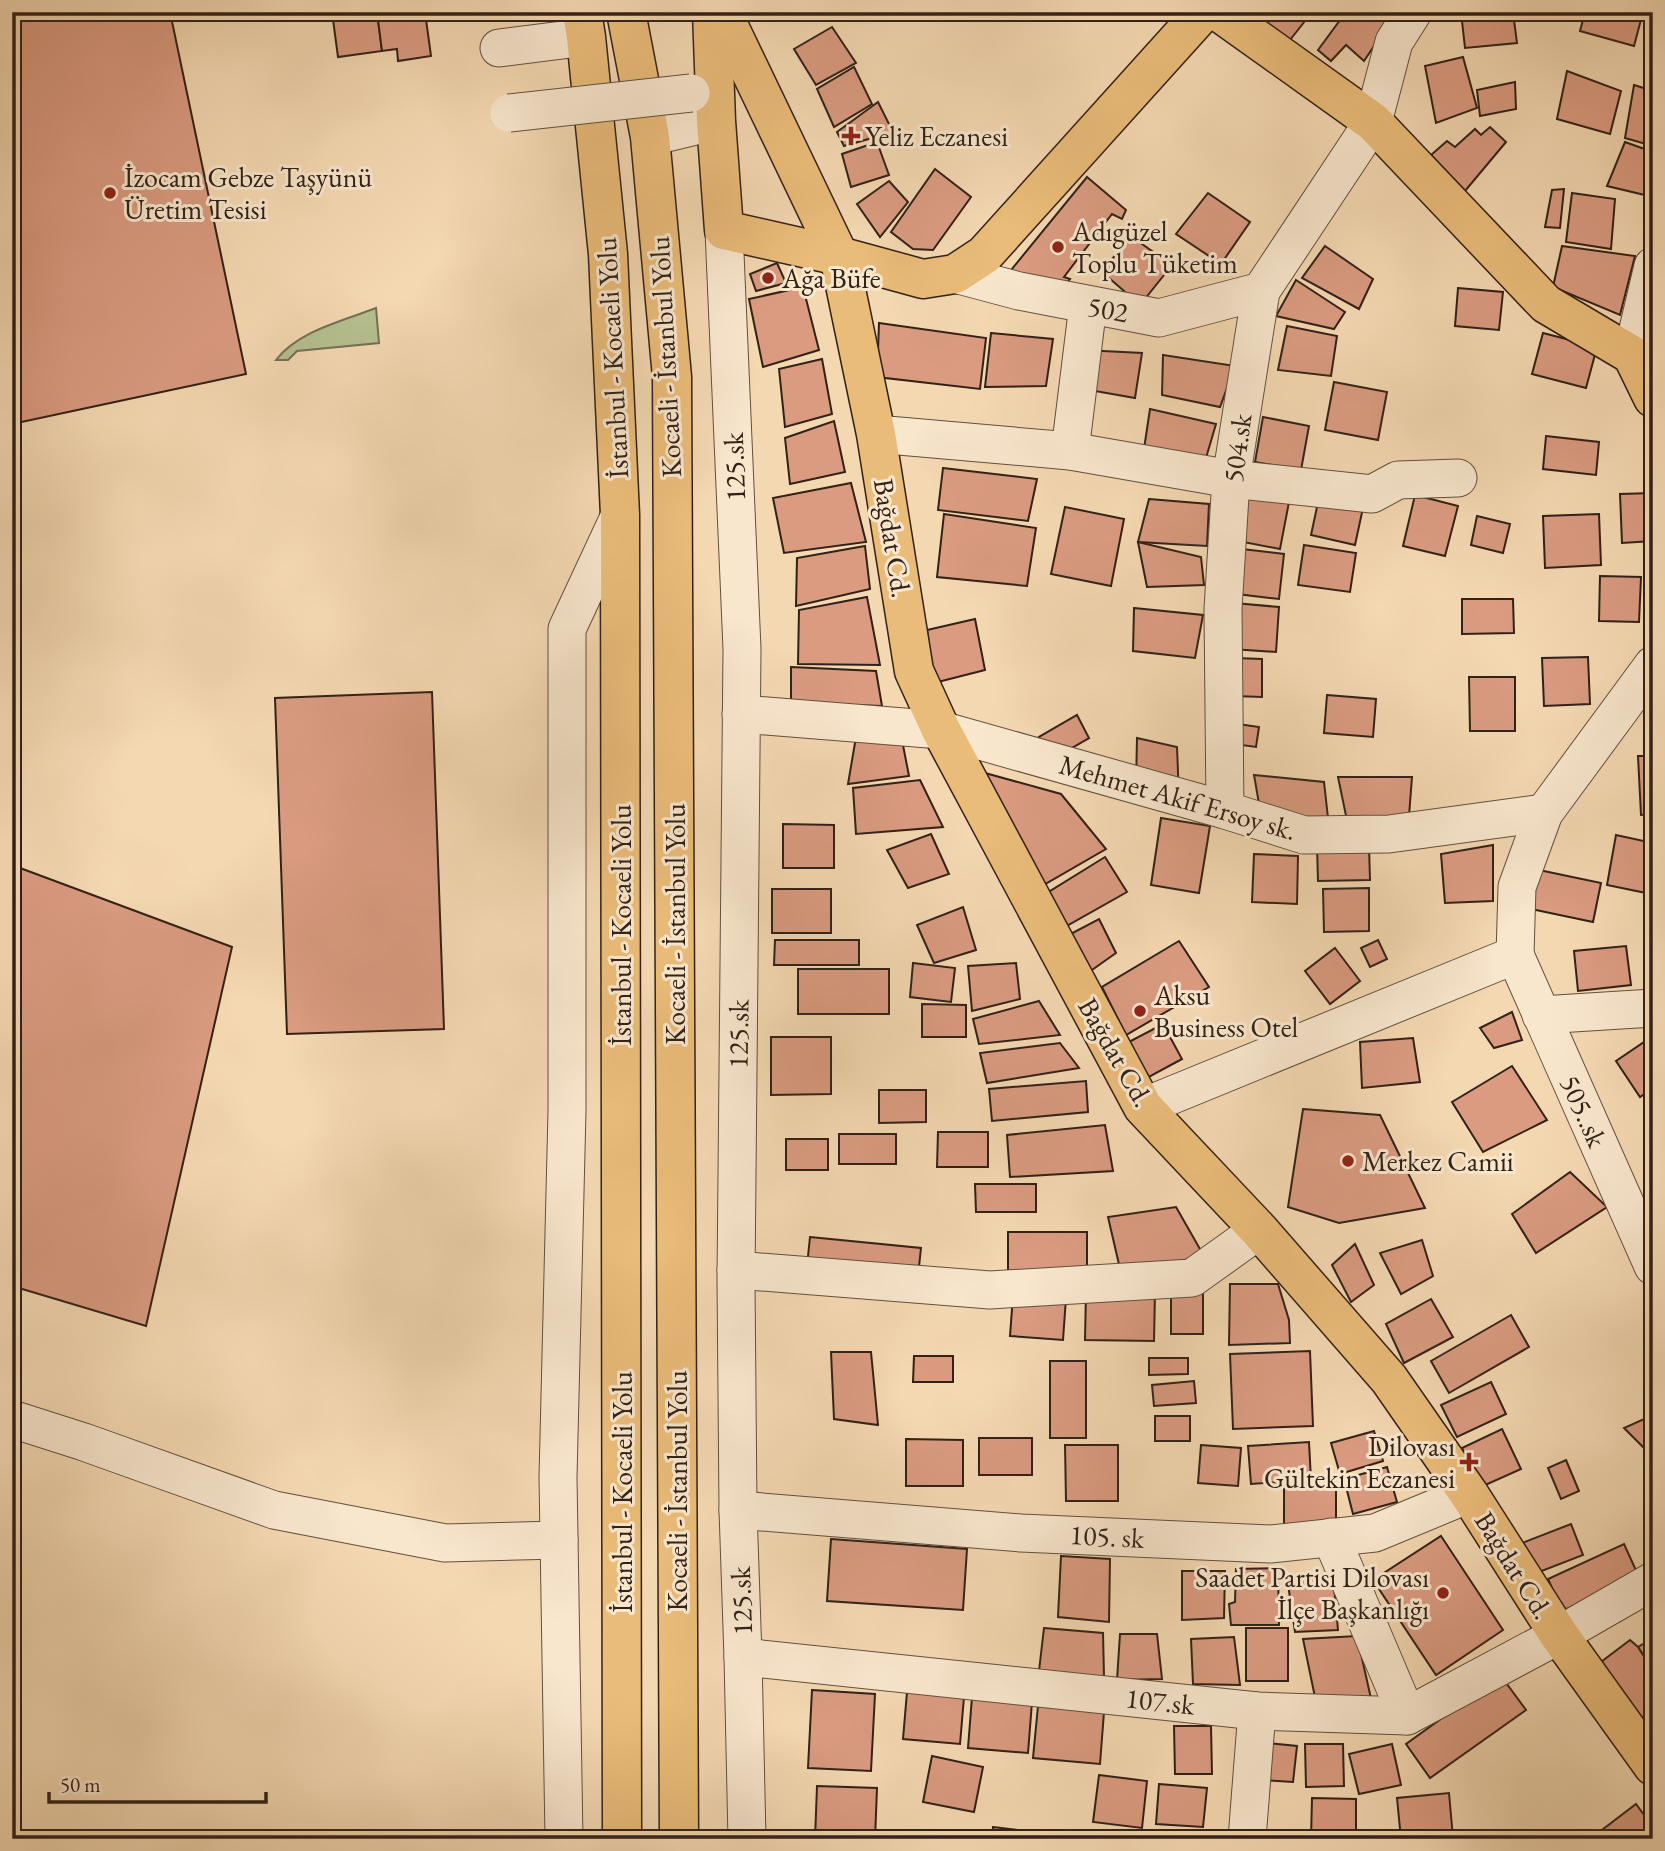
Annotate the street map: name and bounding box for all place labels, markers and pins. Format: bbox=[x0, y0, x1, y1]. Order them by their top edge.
place label: Yeliz Eczanesi bbox=[865, 118, 1008, 154]
marker: Yeliz Eczanesi bbox=[843, 128, 859, 144]
place label: İzocam Gebze Taşyünü Üretim Tesisi bbox=[124, 159, 372, 227]
marker: İzocam Gebze Taşyünü Üretim Tesisi bbox=[102, 185, 118, 201]
place label: Adıgüzel Toplu Tüketim bbox=[1071, 213, 1238, 281]
marker: Adıgüzel Toplu Tüketim bbox=[1050, 239, 1066, 255]
place label: Ağa Büfe bbox=[781, 260, 881, 296]
marker: Ağa Büfe bbox=[760, 270, 776, 286]
place label: Aksu Business Otel bbox=[1153, 977, 1299, 1045]
marker: Aksu Business Otel bbox=[1132, 1003, 1148, 1019]
place label: Merkez Camii bbox=[1362, 1143, 1514, 1179]
marker: Merkez Camii bbox=[1340, 1153, 1356, 1169]
place label: Dilovası Gültekin Eczanesi bbox=[1264, 1428, 1455, 1496]
marker: Dilovası Gültekin Eczanesi bbox=[1461, 1454, 1477, 1470]
place label: Saadet Partisi Dilovası İlçe Başkanlığı bbox=[1195, 1559, 1429, 1627]
marker: Saadet Partisi Dilovası İlçe Başkanlığı bbox=[1435, 1585, 1451, 1601]

